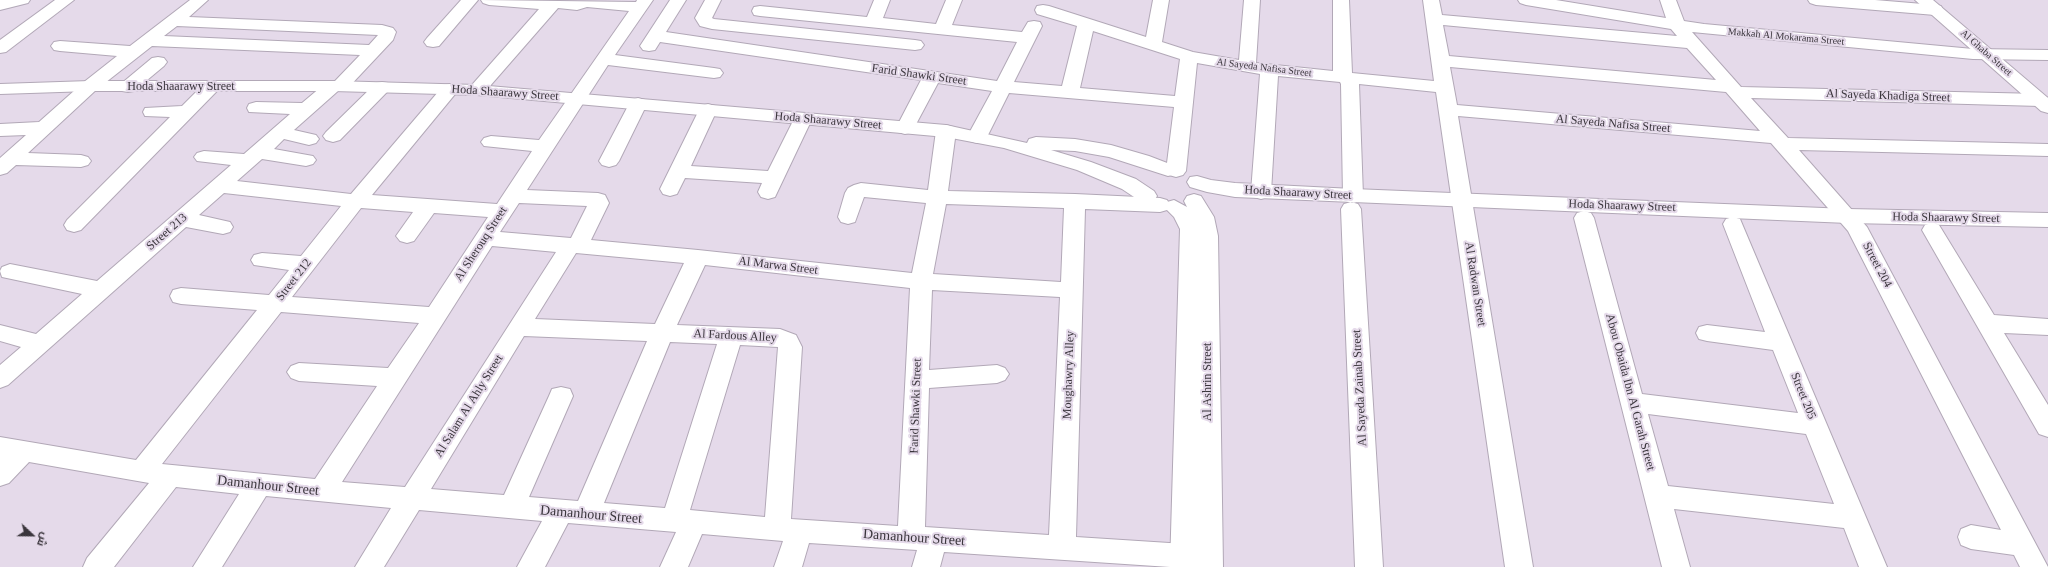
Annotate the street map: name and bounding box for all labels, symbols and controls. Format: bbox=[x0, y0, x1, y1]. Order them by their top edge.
street label: Makkah Al Mokarama Street bbox=[1726, 26, 1846, 48]
street label: Al Ghaba Street bbox=[1957, 27, 2015, 79]
street label: Al Sayeda Nafisa Street bbox=[1215, 56, 1313, 80]
street label: Farid Shawki Street bbox=[869, 61, 969, 89]
street label: Hoda Shaarawy Street bbox=[124, 80, 238, 94]
street label: Hoda Shaarawy Street bbox=[448, 82, 562, 104]
street label: Al Sayeda Khadiga Street bbox=[1825, 87, 1951, 105]
street label: Hoda Shaarawy Street bbox=[771, 109, 885, 133]
street label: Al Sayeda Nafisa Street bbox=[1554, 112, 1672, 136]
street label: Hoda Shaarawy Street bbox=[1241, 183, 1355, 203]
street label: Hoda Shaarawy Street bbox=[1565, 197, 1679, 215]
street label: Al Sherouq Street bbox=[451, 203, 511, 285]
street label: Street 213 bbox=[142, 209, 192, 255]
street label: Hoda Shaarawy Street bbox=[1889, 210, 2003, 226]
street label: Street 204 bbox=[1858, 238, 1896, 292]
street label: Al Radwan Street bbox=[1461, 240, 1489, 328]
street label: Street 212 bbox=[272, 254, 316, 306]
street label: Al Marwa Street bbox=[737, 254, 819, 278]
street label: Abou Obaida Ibn Al Garah Street bbox=[1602, 312, 1658, 472]
street label: Al Fardous Alley bbox=[694, 327, 776, 345]
street label: Al Sayeda Zainab Street bbox=[1350, 328, 1370, 448]
street label: Moughawry Alley bbox=[1060, 331, 1078, 419]
street label: Al Ashrin Street bbox=[1201, 343, 1215, 421]
street label: Al Salam Al Ahly Street bbox=[432, 353, 506, 459]
street label: Farid Shawki Street bbox=[907, 357, 925, 455]
street label: Street 205 bbox=[1786, 368, 1820, 424]
street label: Damanhour Street bbox=[213, 472, 323, 500]
street label: Damanhour Street bbox=[536, 502, 646, 528]
north arrow bbox=[12, 515, 52, 555]
street label: Damanhour Street bbox=[859, 526, 969, 550]
text: ش bbox=[31, 529, 55, 550]

